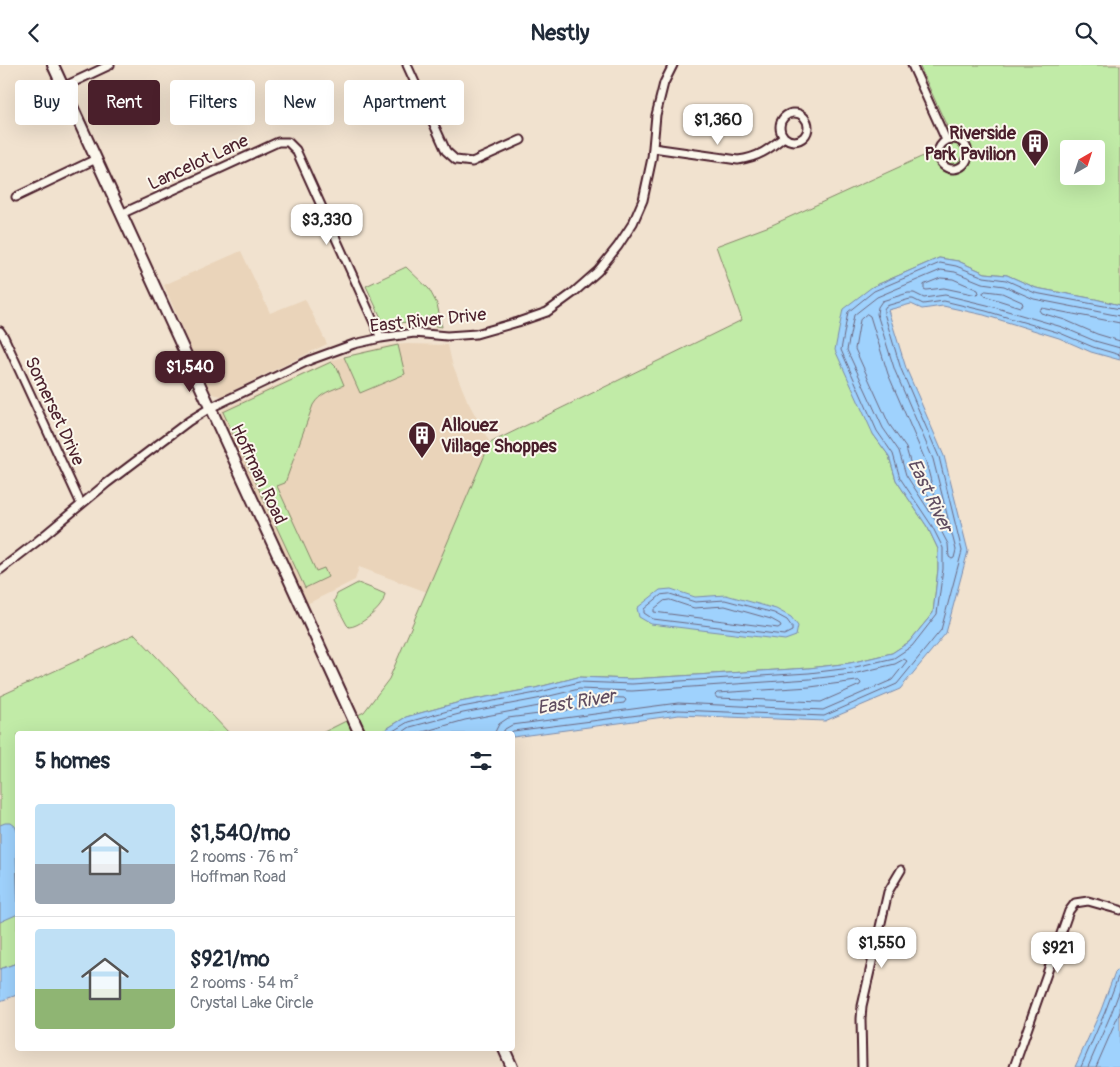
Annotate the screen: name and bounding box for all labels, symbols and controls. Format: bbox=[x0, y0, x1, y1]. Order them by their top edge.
icon: back bbox=[20, 19, 48, 47]
text: Nestly bbox=[530, 19, 590, 47]
icon: search bbox=[1072, 19, 1100, 47]
chip: Buy bbox=[15, 80, 78, 125]
chip: Rent bbox=[88, 80, 160, 125]
chip: Filters bbox=[170, 80, 255, 125]
chip: New bbox=[265, 80, 334, 125]
chip: Apartment bbox=[344, 80, 464, 125]
pin: $1,360 bbox=[677, 103, 759, 146]
text: $1,360 bbox=[694, 110, 742, 130]
place label: Riverside Park Pavilion bbox=[925, 122, 1017, 166]
building icon: Riverside Park Pavilion bbox=[1020, 128, 1050, 167]
street label: Lancelot Lane bbox=[144, 129, 252, 196]
north arrow bbox=[1060, 140, 1105, 185]
map controls bbox=[1060, 140, 1105, 185]
pin: $3,330 bbox=[286, 203, 368, 246]
text: $3,330 bbox=[302, 210, 352, 230]
street label: East River Drive bbox=[369, 303, 487, 338]
pin: $1,540 bbox=[149, 351, 231, 393]
street label: Somerset Drive bbox=[19, 353, 90, 469]
text: $1,540 bbox=[166, 357, 214, 377]
place label: Allouez Village Shoppes bbox=[441, 414, 557, 458]
street label: Hoffman Road bbox=[225, 420, 292, 528]
building icon: Allouez Village Shoppes bbox=[407, 420, 437, 459]
water label: East River bbox=[902, 455, 959, 538]
water label: East River bbox=[535, 684, 619, 720]
icon: filters bbox=[467, 747, 495, 775]
text: 5 homes bbox=[35, 748, 110, 775]
text: $1,540/mo bbox=[190, 820, 290, 847]
icon: home bbox=[75, 824, 135, 884]
text: 2 rooms · 76 m² bbox=[190, 847, 299, 867]
text: Hoffman Road bbox=[190, 867, 286, 887]
pin: $1,550 bbox=[841, 927, 923, 969]
pin: $921 bbox=[1028, 931, 1088, 974]
text: $1,550 bbox=[858, 933, 906, 953]
text: $921 bbox=[1042, 938, 1074, 958]
text: $921/mo bbox=[190, 946, 270, 973]
icon: home bbox=[75, 949, 135, 1009]
text: 2 rooms · 54 m² bbox=[190, 973, 299, 993]
text: Crystal Lake Circle bbox=[190, 993, 314, 1013]

